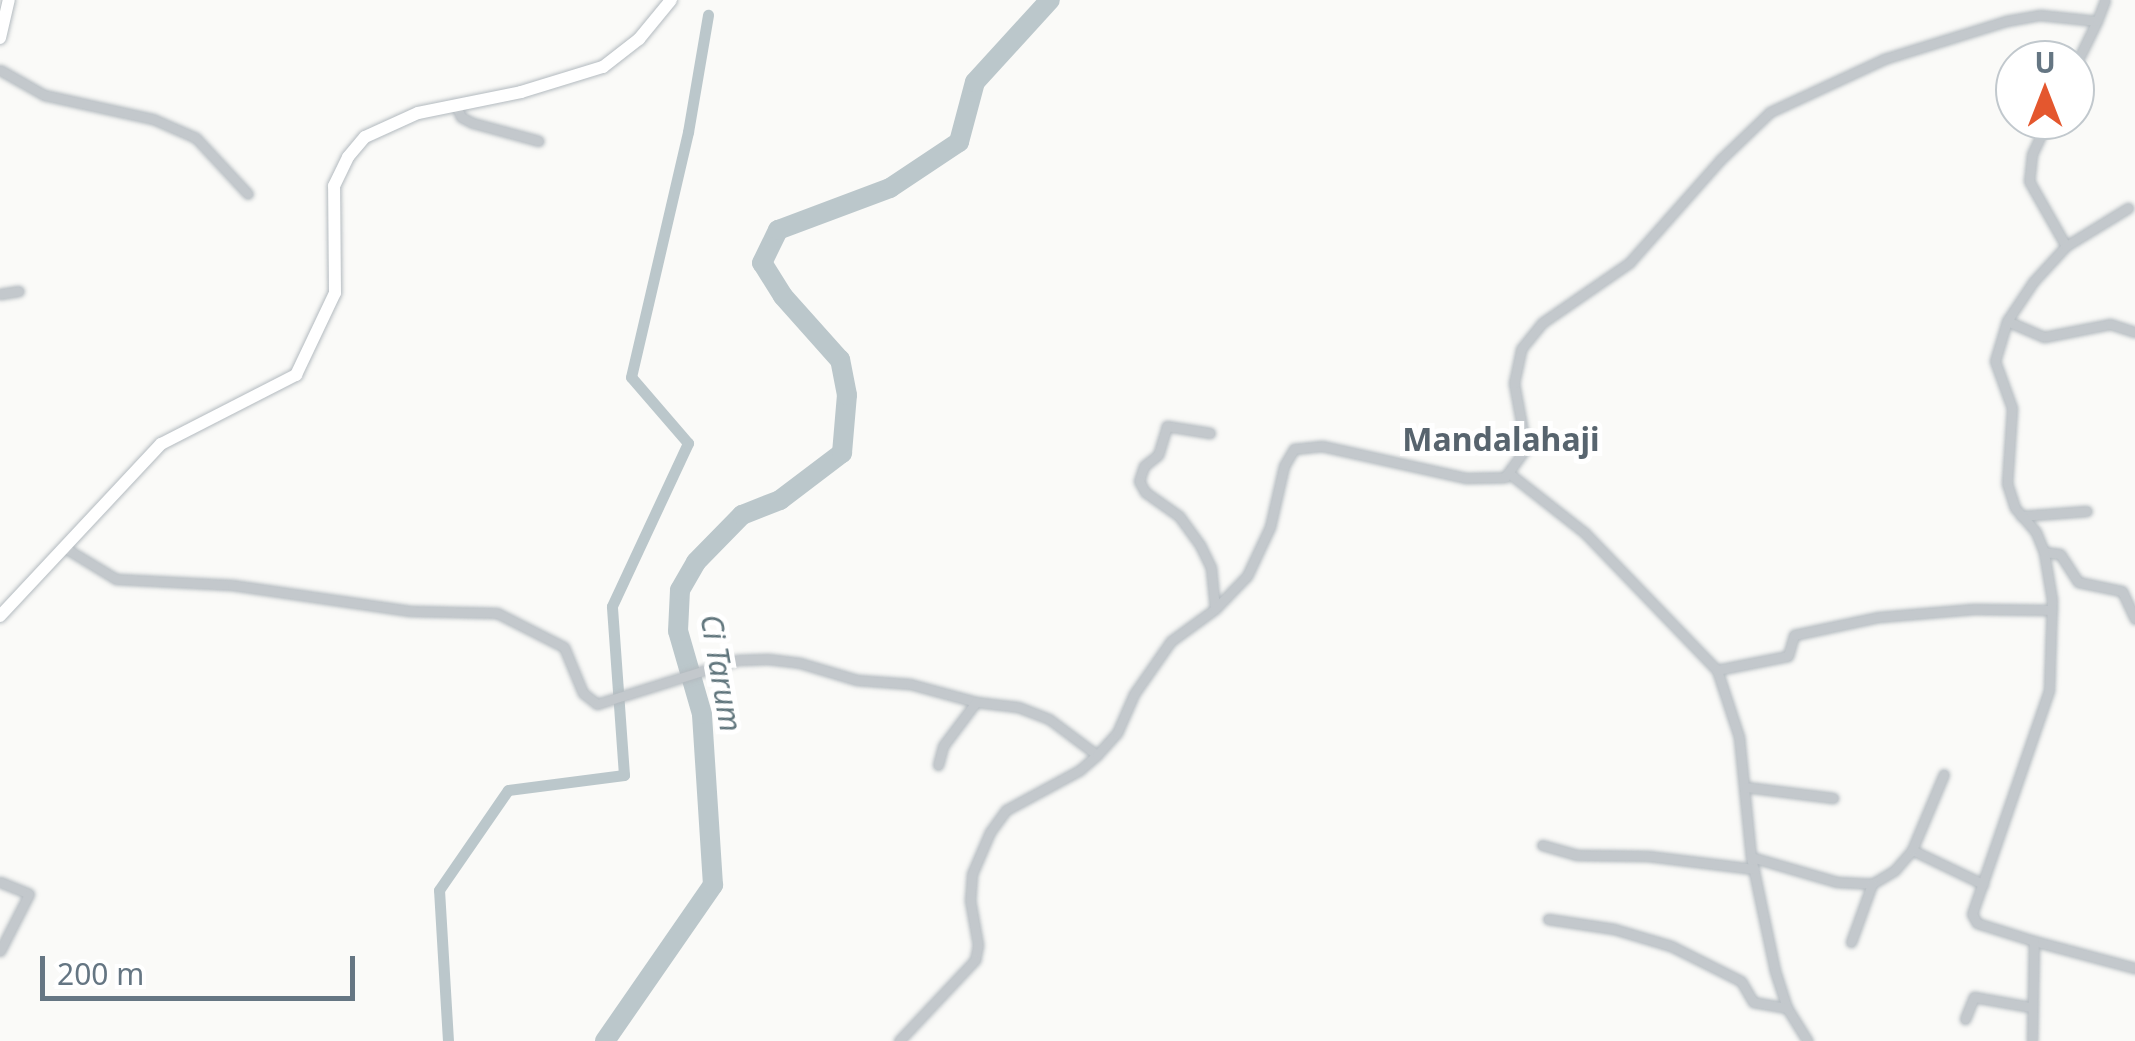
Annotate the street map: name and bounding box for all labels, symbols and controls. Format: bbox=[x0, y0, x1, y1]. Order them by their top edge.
north arrow bbox=[1995, 40, 2095, 140]
text: U bbox=[2034, 43, 2056, 81]
district label: Mandalahaji bbox=[1402, 420, 1600, 458]
water label: Ci Tarum bbox=[693, 612, 749, 734]
scale bar bbox=[45, 936, 360, 998]
text: 200 m bbox=[57, 953, 144, 994]

